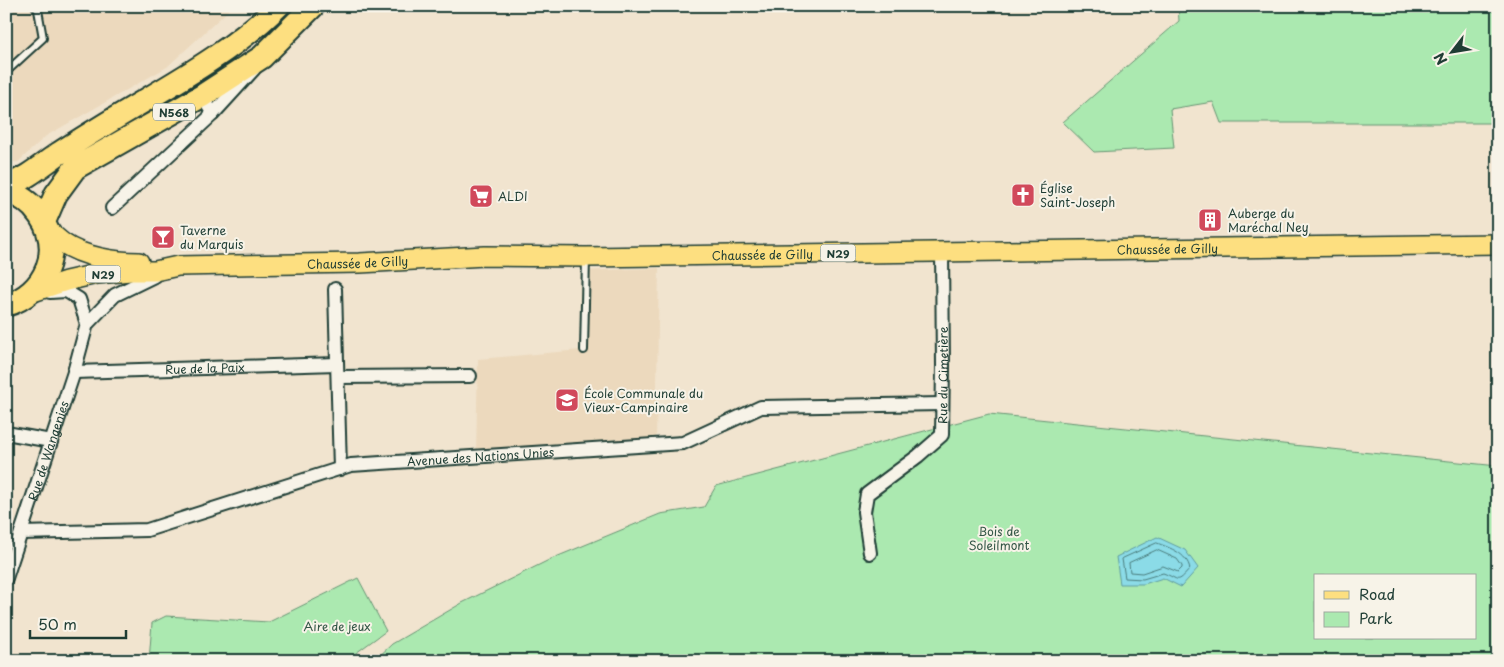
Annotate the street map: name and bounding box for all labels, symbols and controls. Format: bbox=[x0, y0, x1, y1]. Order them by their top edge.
north arrow bbox=[1426, 28, 1476, 78]
text: N bbox=[1429, 49, 1452, 69]
road number: N568 bbox=[153, 104, 195, 120]
place label: Église Saint-Joseph bbox=[1040, 179, 1115, 211]
church icon: Église Saint-Joseph bbox=[1010, 182, 1036, 208]
supermarket icon: ALDI bbox=[468, 183, 494, 209]
place label: ALDI bbox=[498, 187, 528, 205]
place label: Auberge du Maréchal Ney bbox=[1228, 204, 1309, 236]
building icon: Auberge du Maréchal Ney bbox=[1197, 207, 1223, 233]
place label: Taverne du Marquis bbox=[180, 221, 244, 253]
bar icon: Taverne du Marquis bbox=[150, 224, 176, 250]
street label: Chaussée de Gilly bbox=[1117, 239, 1218, 258]
road number: N29 bbox=[820, 244, 856, 262]
street label: Chaussée de Gilly bbox=[712, 245, 813, 264]
street label: Chaussée de Gilly bbox=[307, 251, 409, 273]
road number: N29 bbox=[86, 266, 120, 282]
street label: Rue du Cimetière bbox=[933, 326, 952, 424]
street label: Rue de la Paix bbox=[165, 358, 245, 378]
place label: École Communale du Vieux-Campinaire bbox=[584, 384, 703, 416]
school or university icon: École Communale du Vieux-Campinaire bbox=[554, 387, 580, 413]
street label: Rue de Wangenies bbox=[23, 398, 73, 503]
street label: Avenue des Nations Unies bbox=[406, 443, 555, 470]
park label: Bois de Soleilmont bbox=[969, 522, 1030, 554]
legend bbox=[1314, 574, 1476, 640]
text: Road bbox=[1359, 582, 1395, 605]
text: Park bbox=[1359, 606, 1393, 629]
scale bar bbox=[30, 607, 126, 639]
text: 50 m bbox=[38, 612, 77, 635]
park label: Aire de jeux bbox=[303, 617, 371, 635]

